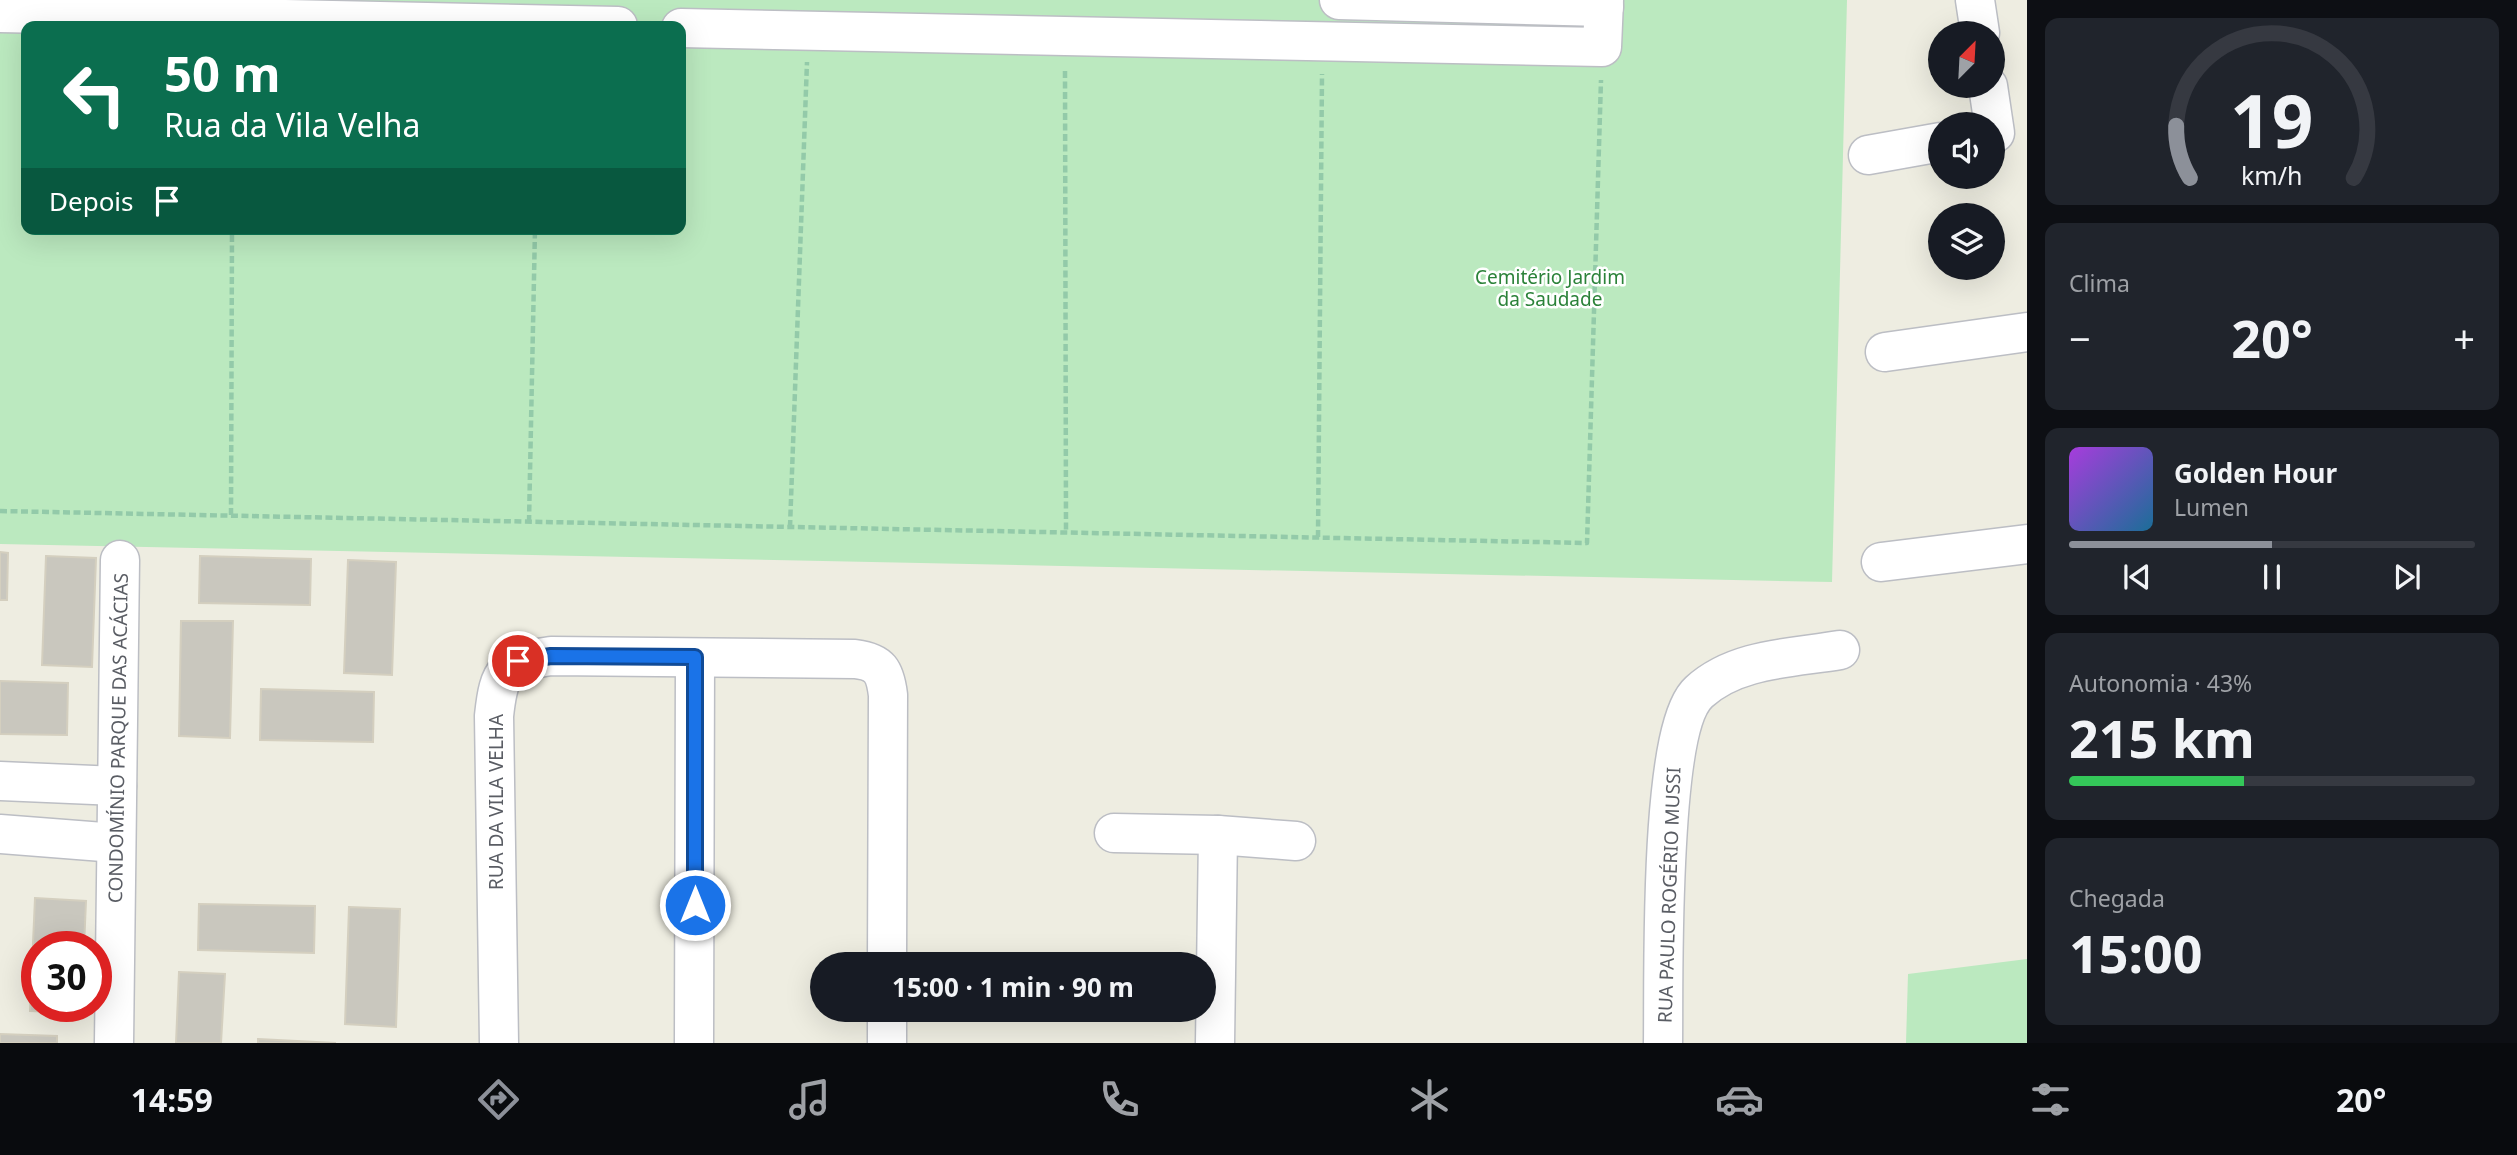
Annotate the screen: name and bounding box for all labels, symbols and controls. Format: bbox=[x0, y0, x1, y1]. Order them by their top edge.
north arrow bbox=[1928, 21, 2006, 98]
map controls bbox=[1928, 21, 2005, 280]
text: 50 m bbox=[164, 40, 281, 106]
icon: left bbox=[49, 49, 140, 140]
text: 19 bbox=[2230, 70, 2314, 169]
text: Rua da Vila Velha bbox=[164, 103, 420, 146]
button: sound bbox=[1928, 112, 2005, 189]
text: km/h bbox=[2241, 157, 2303, 191]
icon: arrive bbox=[148, 182, 186, 220]
text: Depois bbox=[49, 183, 134, 219]
button: layers bbox=[1928, 203, 2005, 280]
park label: Cemitério Jardim da Saudade bbox=[1475, 264, 1625, 312]
text: Clima bbox=[2069, 267, 2130, 299]
text: 20° bbox=[2231, 302, 2313, 373]
text: − bbox=[2069, 312, 2091, 364]
text: + bbox=[2453, 312, 2475, 364]
text: Golden Hour bbox=[2174, 455, 2337, 491]
text: Lumen bbox=[2174, 491, 2249, 523]
icon: previous bbox=[2118, 558, 2156, 596]
icon: pause bbox=[2253, 558, 2291, 596]
icon: next bbox=[2388, 558, 2426, 596]
street label: CONDOMÍNIO PARQUE DAS ACÁCIAS bbox=[102, 573, 134, 903]
pin bbox=[488, 631, 548, 691]
icon: arrive bbox=[499, 642, 537, 680]
text: Autonomia · 43% bbox=[2069, 667, 2252, 699]
text: 215 km bbox=[2069, 702, 2255, 773]
street label: RUA DA VILA VELHA bbox=[483, 713, 509, 890]
street label: RUA PAULO ROGÉRIO MUSSI bbox=[1652, 767, 1686, 1023]
position arrow bbox=[658, 868, 732, 942]
text: Chegada bbox=[2069, 882, 2165, 914]
text: 15:00 bbox=[2069, 917, 2203, 988]
speed limit sign: 30 bbox=[21, 931, 112, 1022]
text: 15:00 · 1 min · 90 m bbox=[892, 969, 1134, 1005]
icon: directions bbox=[474, 1075, 523, 1124]
icon: music bbox=[785, 1075, 834, 1124]
icon: phone bbox=[1095, 1075, 1144, 1124]
icon: climate bbox=[1405, 1075, 1454, 1124]
icon: car bbox=[1715, 1075, 1764, 1124]
icon: filters bbox=[2026, 1075, 2075, 1124]
text: 14:59 bbox=[131, 1078, 213, 1121]
text: 20° bbox=[2336, 1078, 2386, 1121]

